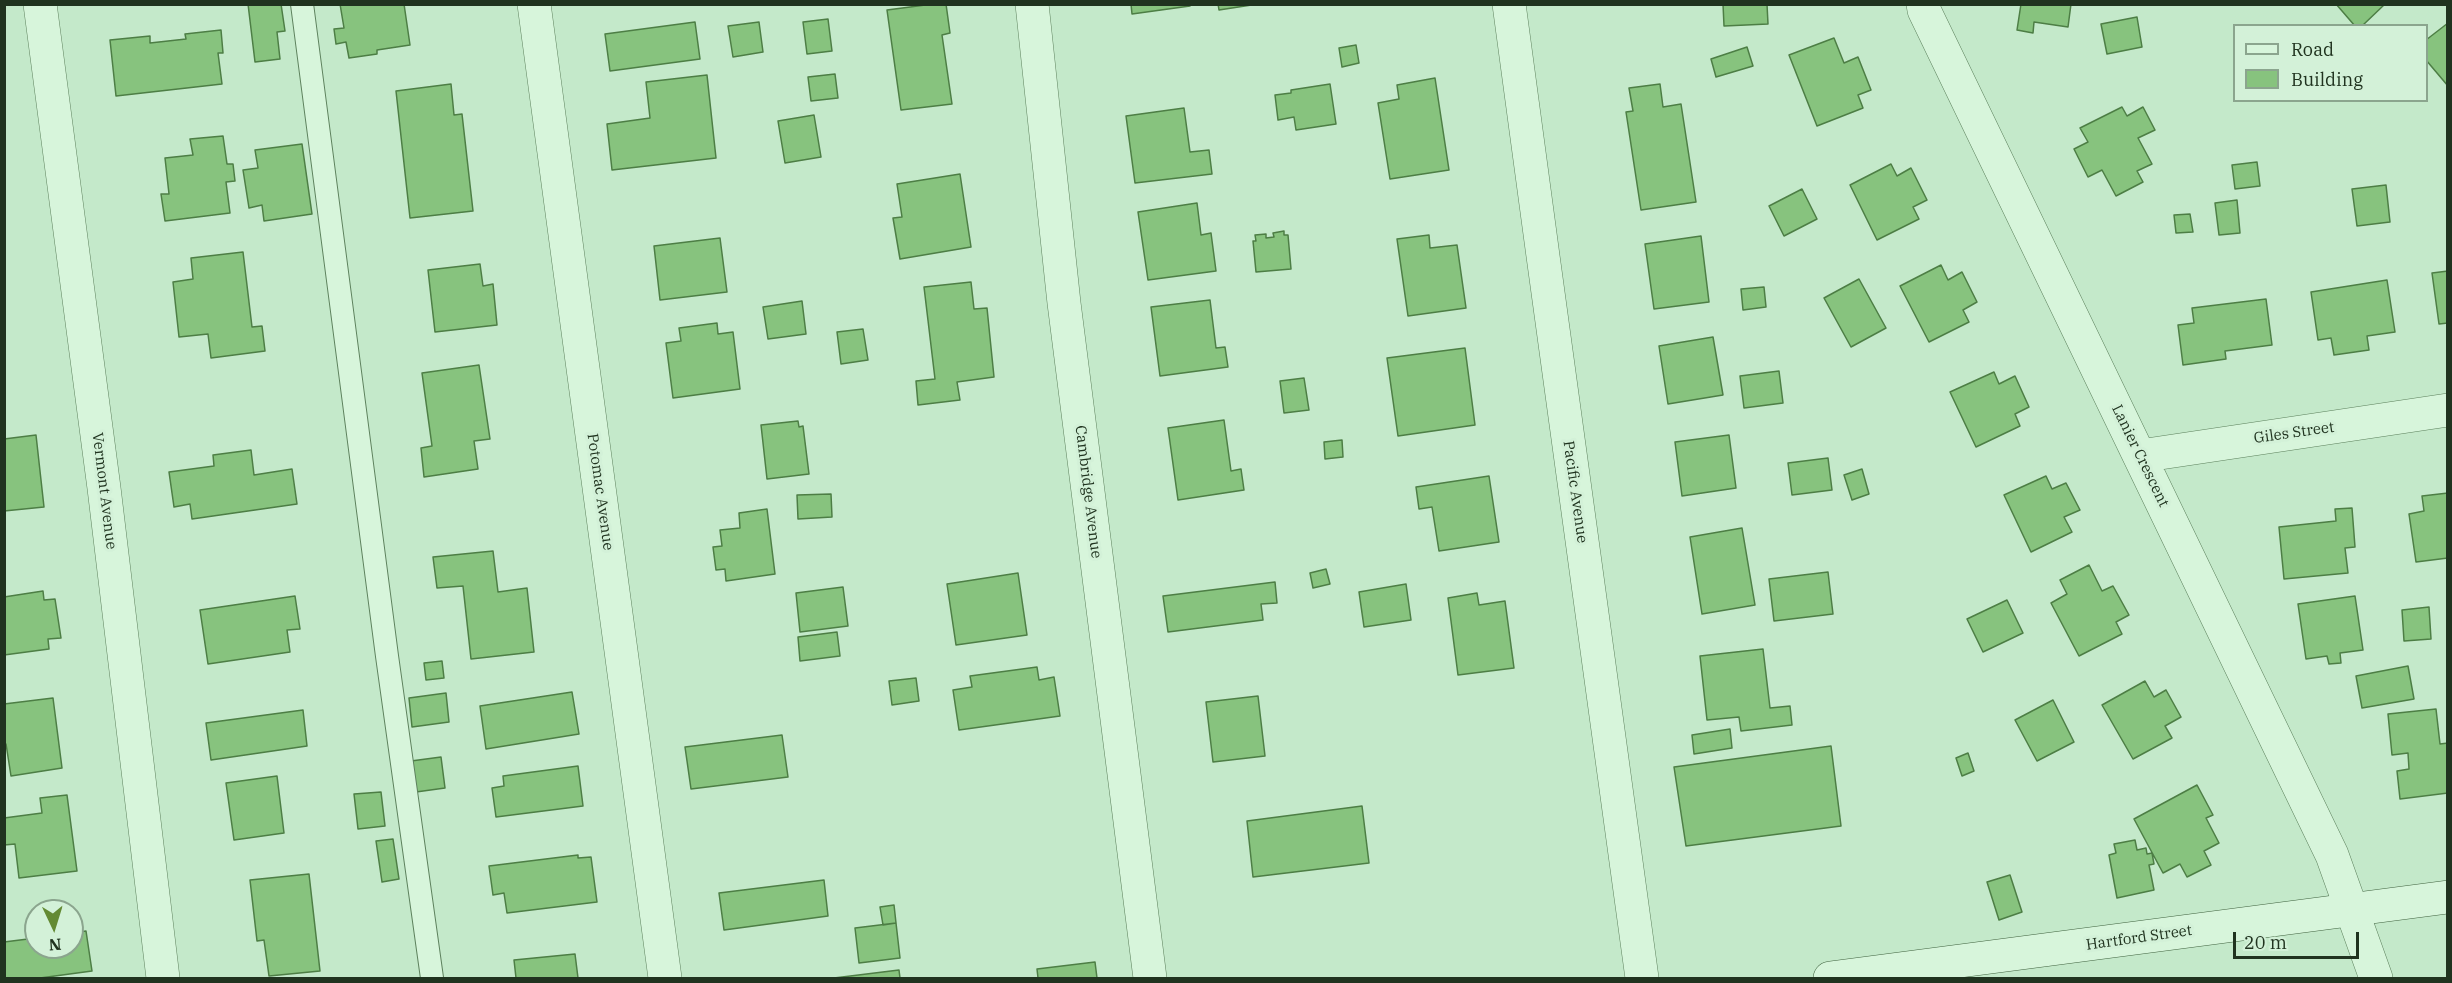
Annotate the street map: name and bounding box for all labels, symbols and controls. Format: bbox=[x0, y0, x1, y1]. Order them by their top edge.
legend bbox=[2233, 24, 2428, 102]
text: Road bbox=[2291, 38, 2334, 61]
text: Building bbox=[2291, 68, 2363, 91]
street label: Lanier Crescent bbox=[2107, 402, 2173, 510]
street label: Giles Street bbox=[2253, 418, 2335, 448]
street label: Cambridge Avenue bbox=[1071, 424, 1105, 560]
street label: Vermont Avenue bbox=[88, 432, 120, 550]
street label: Potomac Avenue bbox=[583, 432, 617, 552]
street label: Pacific Avenue bbox=[1559, 440, 1591, 544]
north arrow bbox=[24, 899, 84, 959]
scale bar bbox=[2236, 920, 2362, 958]
street label: Hartford Street bbox=[2085, 922, 2193, 954]
text: 20 m bbox=[2244, 931, 2287, 954]
text: N bbox=[48, 935, 62, 955]

